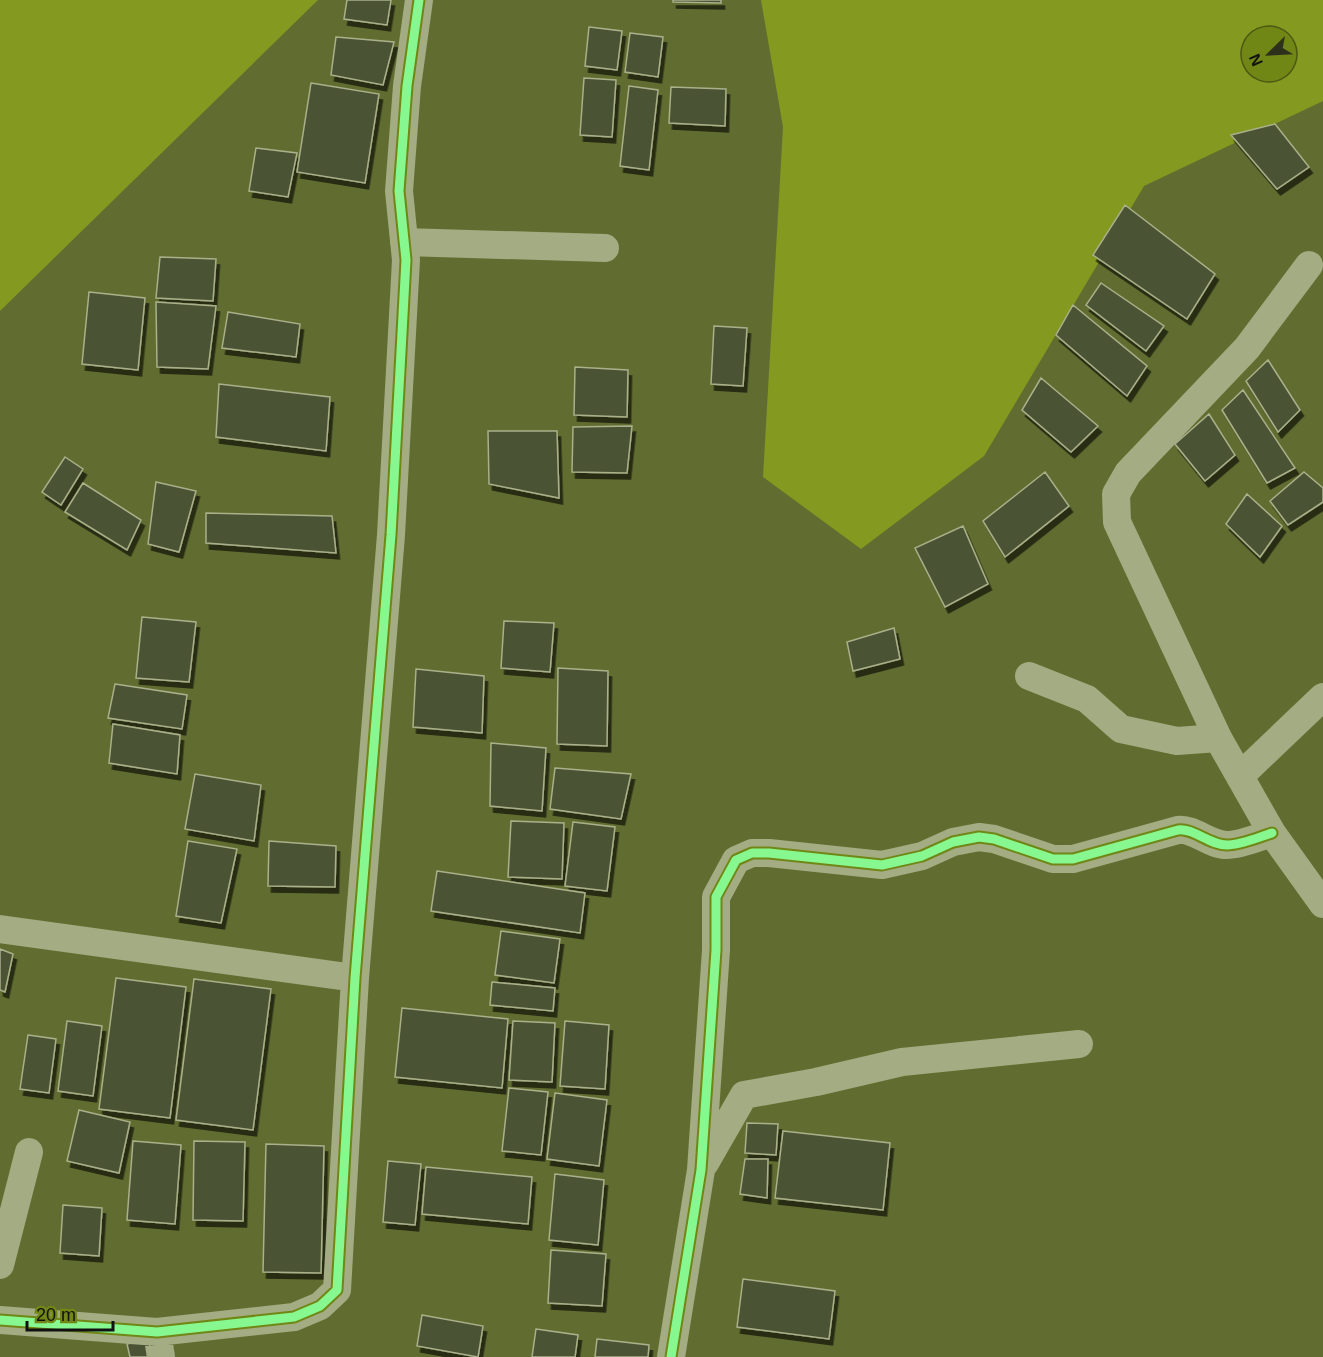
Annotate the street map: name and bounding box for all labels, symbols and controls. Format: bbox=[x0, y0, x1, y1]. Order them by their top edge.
north arrow bbox=[1239, 24, 1299, 84]
text: N bbox=[1246, 51, 1266, 69]
scale bar bbox=[27, 1294, 112, 1332]
text: 20 m bbox=[36, 1305, 76, 1325]

